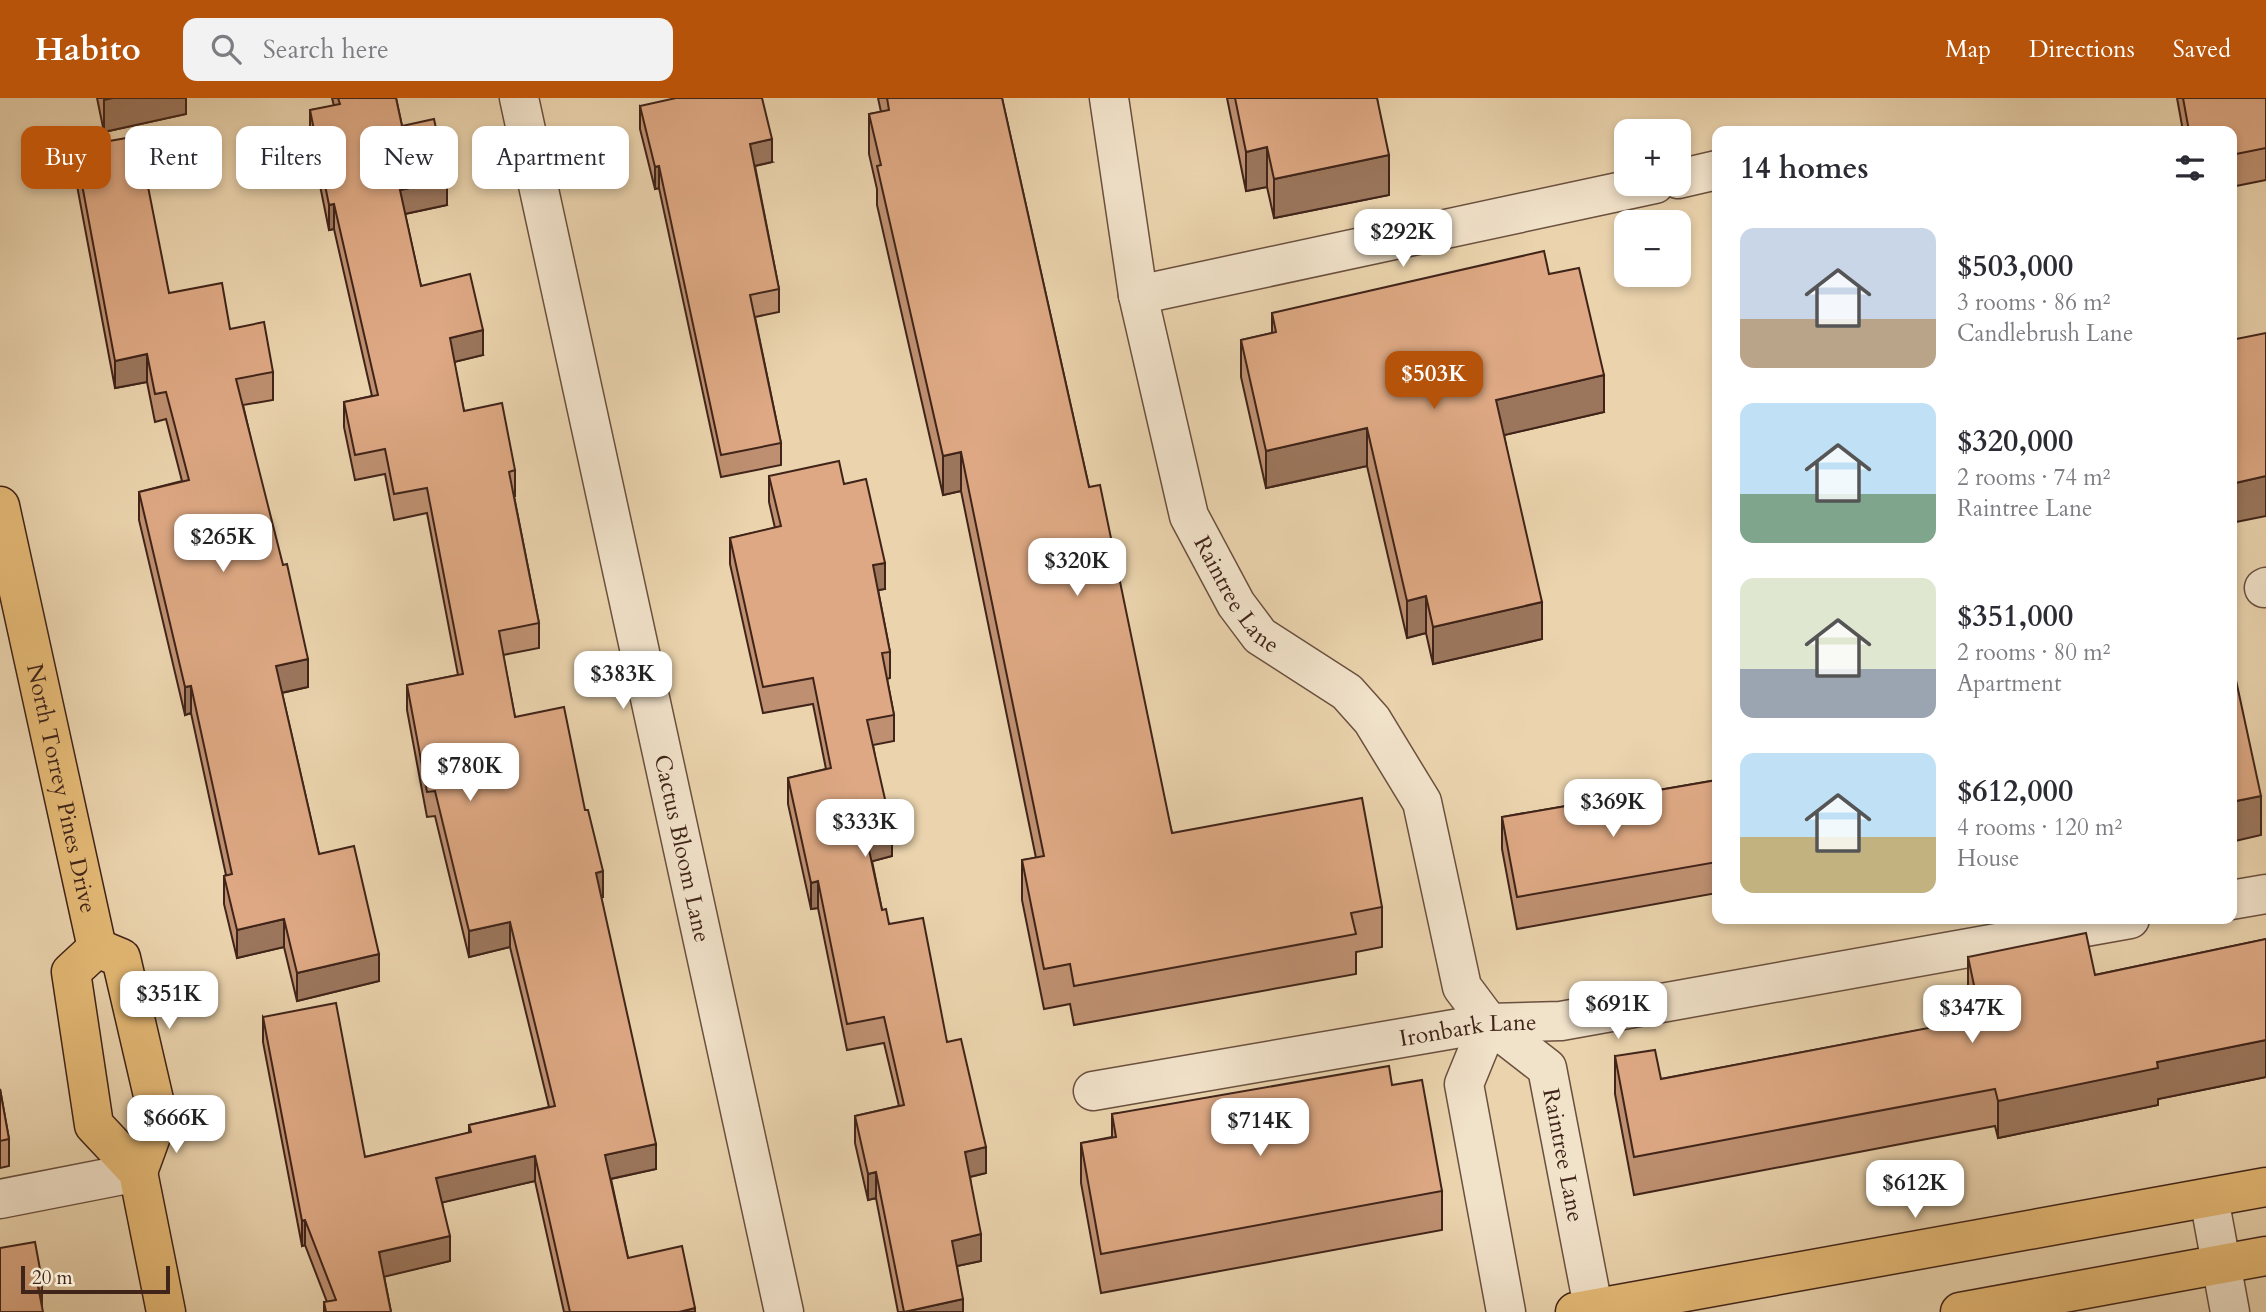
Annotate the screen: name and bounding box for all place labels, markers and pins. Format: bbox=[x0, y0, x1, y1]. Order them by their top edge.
pin: $292K bbox=[1354, 209, 1452, 269]
pin: $503K bbox=[1385, 352, 1483, 411]
pin: $265K bbox=[174, 514, 272, 574]
pin: $320K bbox=[1028, 538, 1126, 598]
pin: $383K bbox=[574, 652, 672, 711]
pin: $780K bbox=[421, 744, 519, 803]
pin: $369K bbox=[1564, 780, 1662, 839]
pin: $333K bbox=[816, 800, 914, 859]
pin: $351K bbox=[120, 972, 218, 1031]
pin: $691K bbox=[1569, 982, 1667, 1041]
pin: $347K bbox=[1923, 986, 2021, 1045]
pin: $666K bbox=[127, 1096, 225, 1155]
pin: $714K bbox=[1211, 1098, 1309, 1158]
pin: $612K bbox=[1866, 1160, 1964, 1220]

